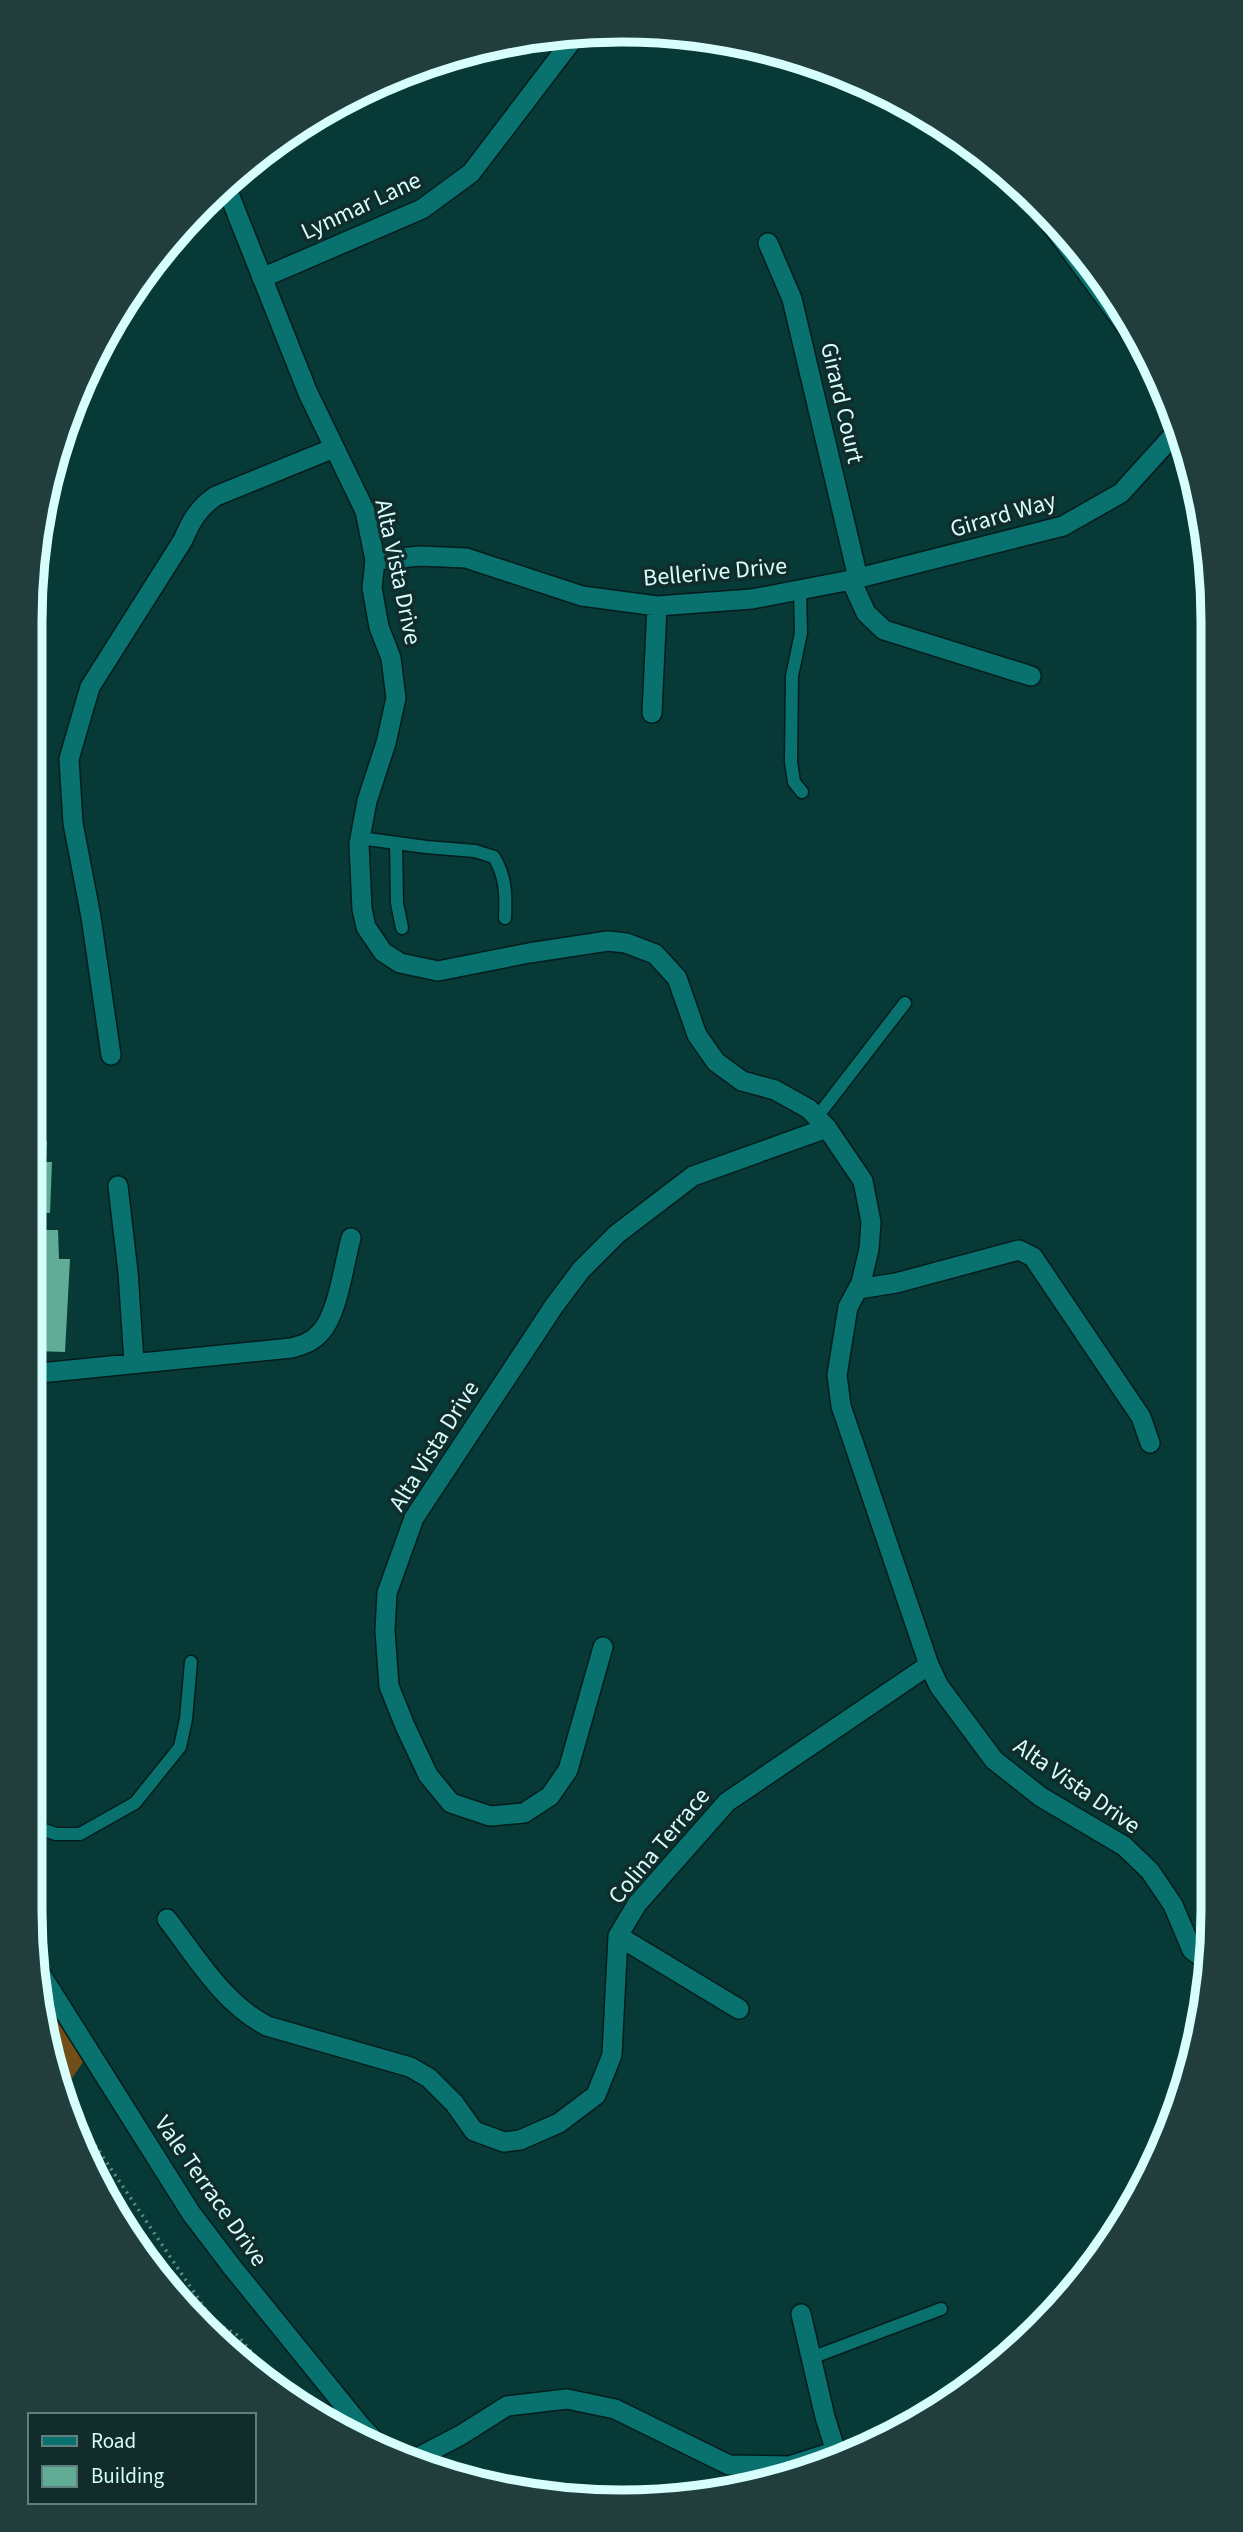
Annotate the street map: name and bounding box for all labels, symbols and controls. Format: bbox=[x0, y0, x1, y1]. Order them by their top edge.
street label: Lynmar Lane bbox=[295, 163, 427, 249]
street label: Girard Court bbox=[811, 339, 873, 467]
street label: Girard Way bbox=[946, 483, 1060, 547]
street label: Alta Vista Drive bbox=[365, 496, 431, 648]
street label: Bellerive Drive bbox=[642, 548, 788, 596]
street label: Alta Vista Drive bbox=[380, 1374, 488, 1518]
street label: Alta Vista Drive bbox=[1006, 1729, 1148, 1843]
street label: Colina Terrace bbox=[600, 1780, 718, 1912]
street label: Vale Terrace Drive bbox=[146, 2108, 276, 2274]
legend bbox=[28, 2413, 256, 2504]
text: Road bbox=[91, 2426, 136, 2456]
text: Building bbox=[91, 2461, 165, 2491]

